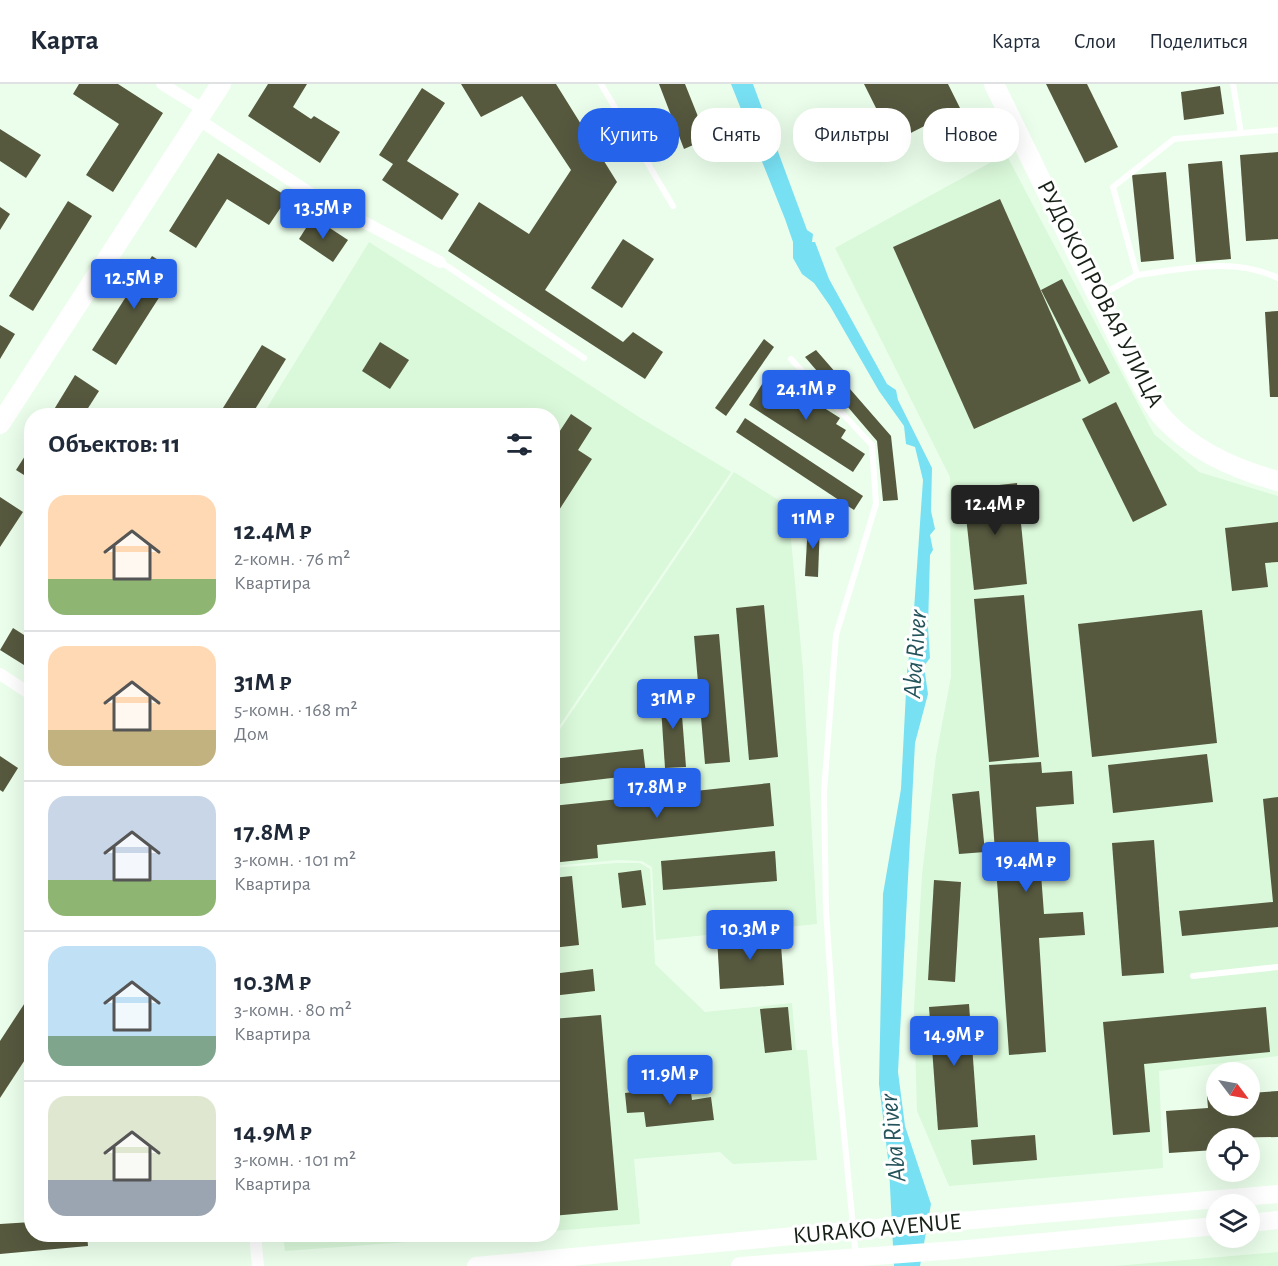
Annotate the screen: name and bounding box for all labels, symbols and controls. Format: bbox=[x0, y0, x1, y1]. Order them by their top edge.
text: Карта bbox=[30, 27, 99, 55]
text: Карта bbox=[991, 31, 1041, 52]
text: Слои bbox=[1074, 31, 1116, 52]
text: Поделиться bbox=[1149, 31, 1248, 52]
chip: Купить bbox=[578, 108, 679, 162]
chip: Снять bbox=[691, 108, 781, 162]
chip: Фильтры bbox=[793, 108, 911, 162]
chip: Новое bbox=[923, 108, 1019, 162]
street label: РУДОКОПРОВАЯ УЛИЦА bbox=[1032, 177, 1168, 411]
pin: 13.5M ₽ bbox=[268, 189, 378, 240]
text: 13.5M ₽ bbox=[294, 198, 352, 218]
pin: 12.5M ₽ bbox=[79, 259, 189, 310]
text: 12.5M ₽ bbox=[105, 268, 163, 288]
pin: 24.1M ₽ bbox=[751, 370, 861, 421]
text: 24.1M ₽ bbox=[776, 379, 836, 399]
icon: filters bbox=[503, 428, 536, 461]
text: Объектов: 11 bbox=[48, 431, 181, 457]
pin: 12.4M ₽ bbox=[940, 485, 1050, 536]
text: 12.4M ₽ bbox=[965, 494, 1025, 514]
pin: 11M ₽ bbox=[771, 499, 855, 550]
text: 11M ₽ bbox=[792, 508, 834, 528]
text: 12.4M ₽ bbox=[234, 518, 311, 544]
icon: home bbox=[96, 519, 168, 591]
text: 2-комн. · 76 m² bbox=[234, 549, 350, 569]
text: Квартира bbox=[234, 573, 311, 593]
water label: Aba River bbox=[899, 607, 931, 700]
text: 31M ₽ bbox=[234, 669, 291, 695]
icon: home bbox=[96, 670, 168, 742]
pin: 31M ₽ bbox=[631, 679, 715, 730]
text: 31M ₽ bbox=[651, 688, 695, 708]
text: 5-комн. · 168 m² bbox=[234, 700, 357, 720]
text: Дом bbox=[234, 724, 269, 744]
pin: 17.8M ₽ bbox=[602, 768, 712, 819]
text: 17.8M ₽ bbox=[628, 777, 686, 797]
text: 17.8M ₽ bbox=[234, 819, 310, 845]
icon: home bbox=[96, 820, 168, 892]
pin: 19.4M ₽ bbox=[971, 842, 1081, 893]
text: 3-комн. · 101 m² bbox=[234, 850, 356, 870]
text: 19.4M ₽ bbox=[996, 851, 1056, 871]
text: Квартира bbox=[234, 874, 311, 894]
pin: 10.3M ₽ bbox=[695, 910, 805, 961]
text: 10.3M ₽ bbox=[720, 919, 780, 939]
text: 10.3M ₽ bbox=[234, 969, 311, 995]
icon: home bbox=[96, 970, 168, 1042]
text: 3-комн. · 80 m² bbox=[234, 1000, 352, 1020]
pin: 14.9M ₽ bbox=[899, 1016, 1009, 1067]
text: Квартира bbox=[234, 1024, 311, 1044]
text: 14.9M ₽ bbox=[924, 1025, 984, 1045]
pin: 11.9M ₽ bbox=[615, 1055, 725, 1106]
north arrow bbox=[1206, 1062, 1260, 1116]
map controls bbox=[1206, 1062, 1260, 1248]
text: 11.9M ₽ bbox=[642, 1064, 698, 1084]
water label: Aba River bbox=[875, 1091, 911, 1184]
text: 14.9M ₽ bbox=[234, 1119, 312, 1145]
icon: home bbox=[96, 1120, 168, 1192]
button: locate bbox=[1206, 1128, 1260, 1182]
text: 3-комн. · 101 m² bbox=[234, 1150, 356, 1170]
text: Квартира bbox=[234, 1174, 311, 1194]
button: layers bbox=[1206, 1194, 1260, 1248]
street label: KURAKO AVENUE bbox=[792, 1210, 962, 1248]

